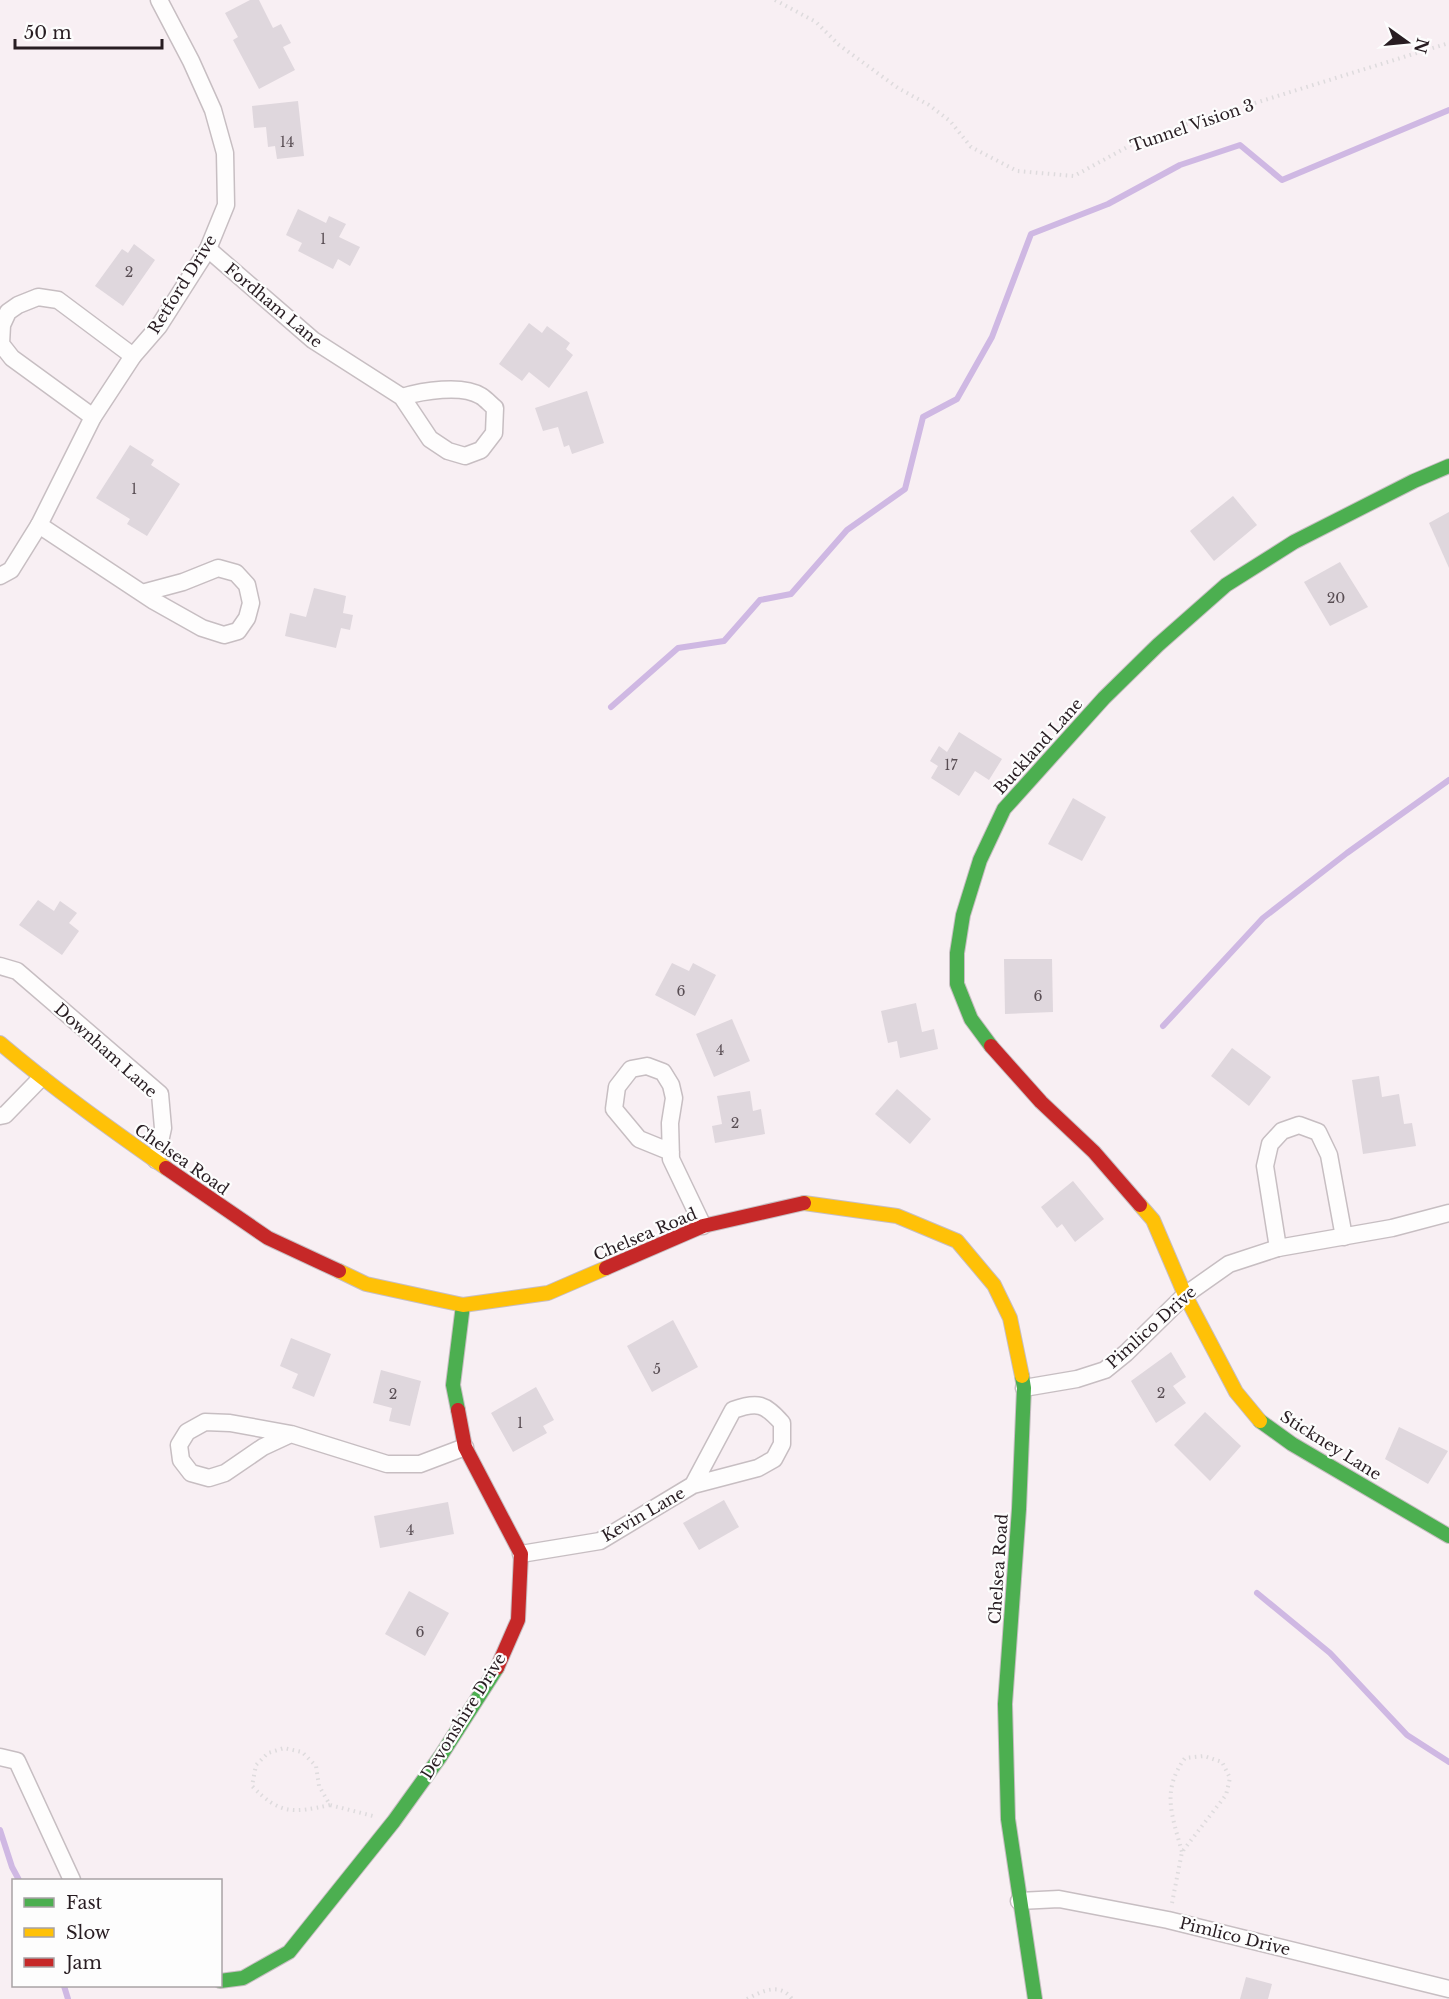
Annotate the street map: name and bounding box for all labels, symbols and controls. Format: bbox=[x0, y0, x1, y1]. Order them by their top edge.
scale bar bbox=[15, 12, 162, 50]
north arrow bbox=[1377, 12, 1437, 72]
text: 50 m bbox=[24, 22, 72, 44]
text: N bbox=[1410, 36, 1433, 56]
street label: Tunnel Vision 3 bbox=[1128, 94, 1256, 156]
house number: 14 bbox=[280, 133, 294, 151]
house number: 1 bbox=[320, 230, 326, 248]
street label: Retford Drive bbox=[144, 231, 220, 337]
street label: Fordham Lane bbox=[221, 258, 327, 352]
house number: 2 bbox=[125, 263, 133, 281]
house number: 1 bbox=[131, 480, 137, 498]
house number: 20 bbox=[1327, 589, 1345, 607]
street label: Buckland Lane bbox=[990, 694, 1086, 798]
house number: 17 bbox=[944, 756, 959, 774]
house number: 6 bbox=[676, 982, 686, 1000]
house number: 6 bbox=[1033, 987, 1043, 1005]
street label: Downham Lane bbox=[51, 999, 161, 1101]
house number: 4 bbox=[716, 1041, 724, 1059]
house number: 2 bbox=[731, 1114, 739, 1132]
street label: Chelsea Road bbox=[131, 1119, 233, 1199]
street label: Chelsea Road bbox=[590, 1203, 700, 1265]
street label: Pimlico Drive bbox=[1102, 1282, 1200, 1372]
house number: 5 bbox=[653, 1360, 661, 1378]
house number: 2 bbox=[1157, 1384, 1165, 1402]
house number: 2 bbox=[389, 1385, 397, 1403]
street label: Stickney Lane bbox=[1277, 1406, 1385, 1484]
house number: 1 bbox=[517, 1414, 523, 1432]
street label: Kevin Lane bbox=[598, 1482, 688, 1546]
street label: Chelsea Road bbox=[984, 1513, 1012, 1625]
house number: 4 bbox=[406, 1521, 414, 1539]
house number: 6 bbox=[415, 1623, 425, 1641]
street label: Devonshire Drive bbox=[416, 1649, 510, 1783]
legend bbox=[12, 1879, 222, 1987]
text: Fast bbox=[66, 1892, 103, 1914]
street label: Pimlico Drive bbox=[1177, 1913, 1293, 1959]
text: Slow bbox=[66, 1922, 111, 1944]
text: Jam bbox=[64, 1952, 102, 1974]

